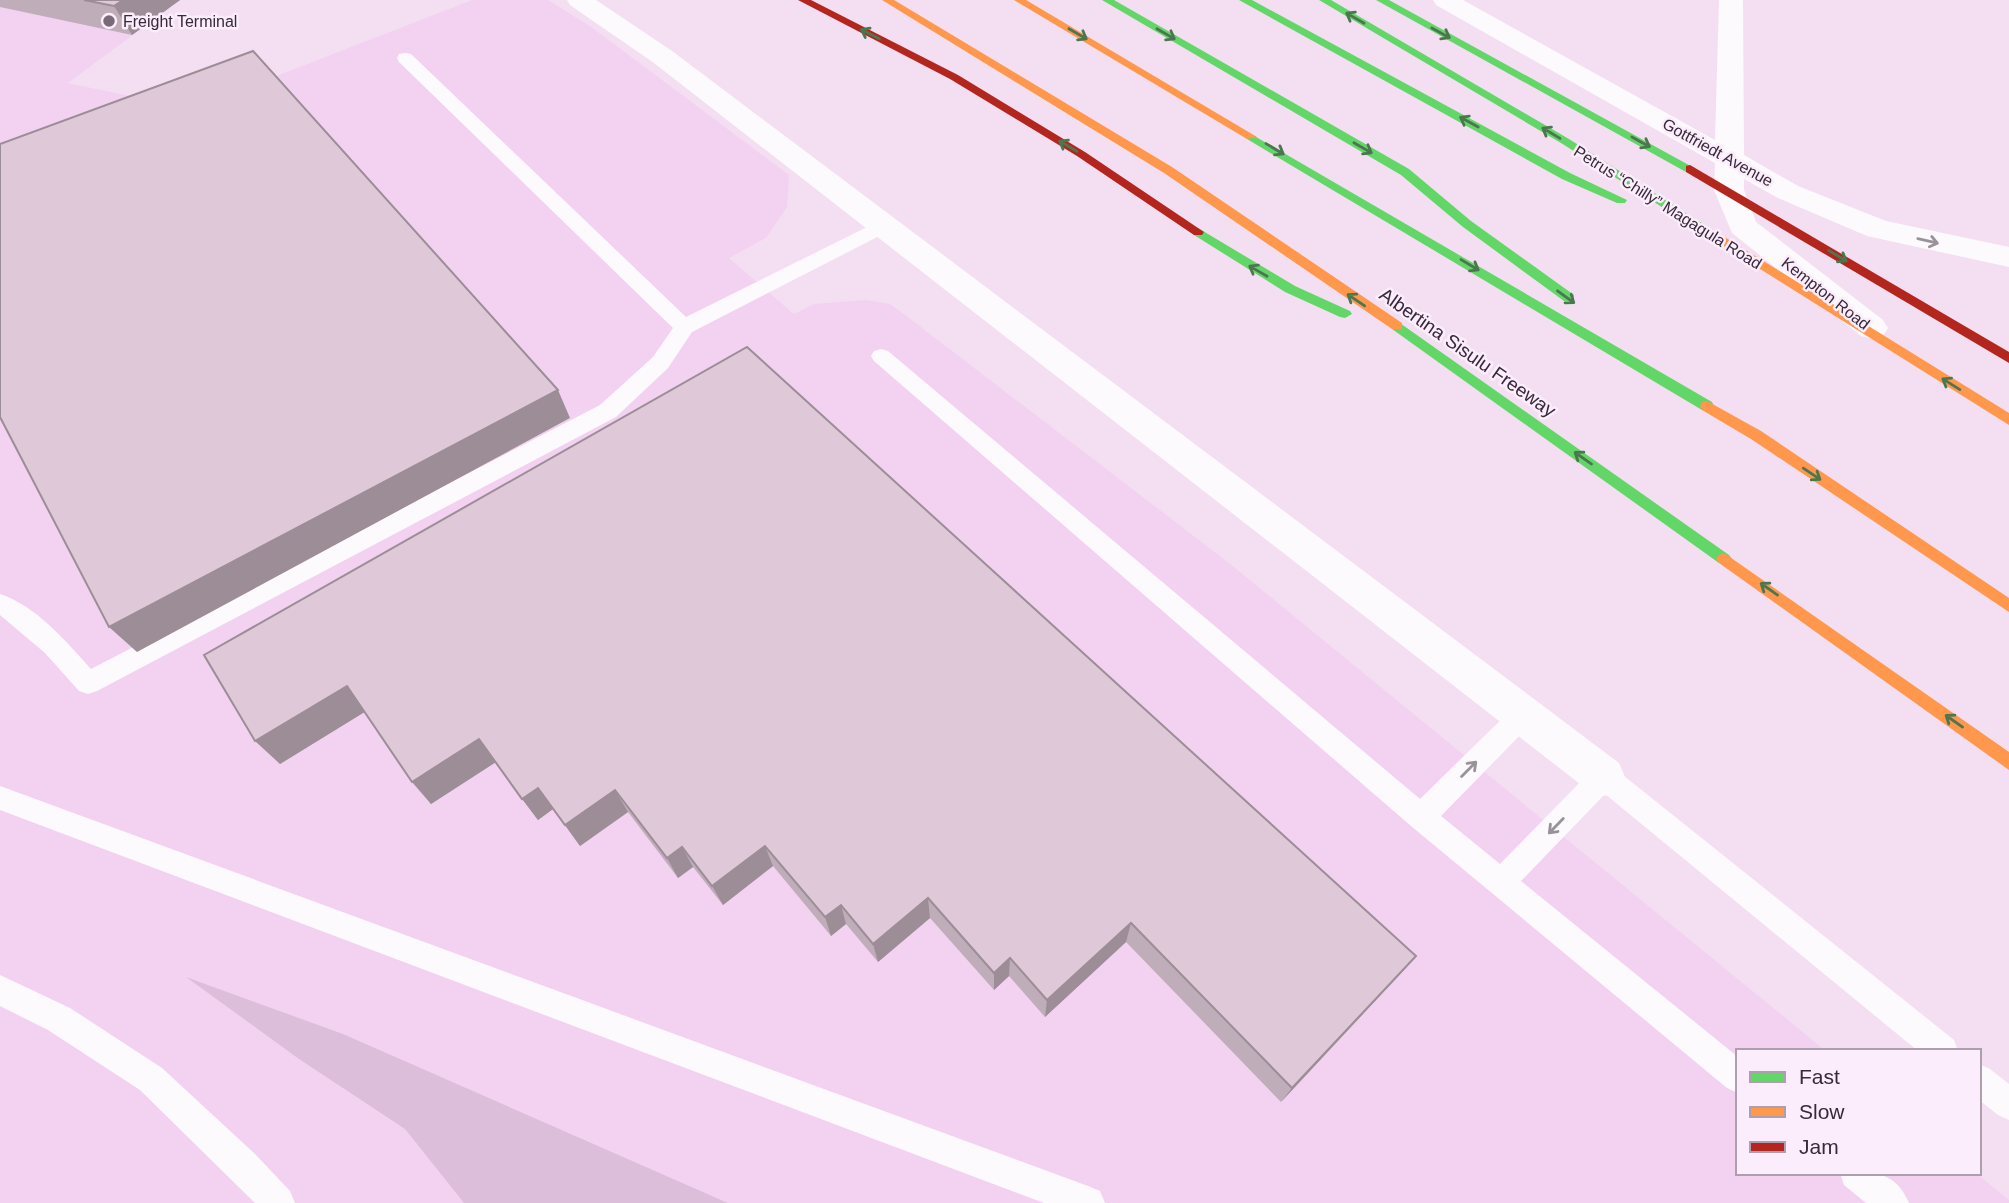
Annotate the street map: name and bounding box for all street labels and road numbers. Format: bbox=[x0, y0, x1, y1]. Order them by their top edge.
street label: Gottfriedt Avenue bbox=[1660, 115, 1776, 190]
street label: Petrus “Chilly” Magagula Road bbox=[1571, 142, 1765, 272]
street label: Kempton Road bbox=[1778, 254, 1873, 333]
street label: Albertina Sisulu Freeway bbox=[1376, 284, 1560, 422]

